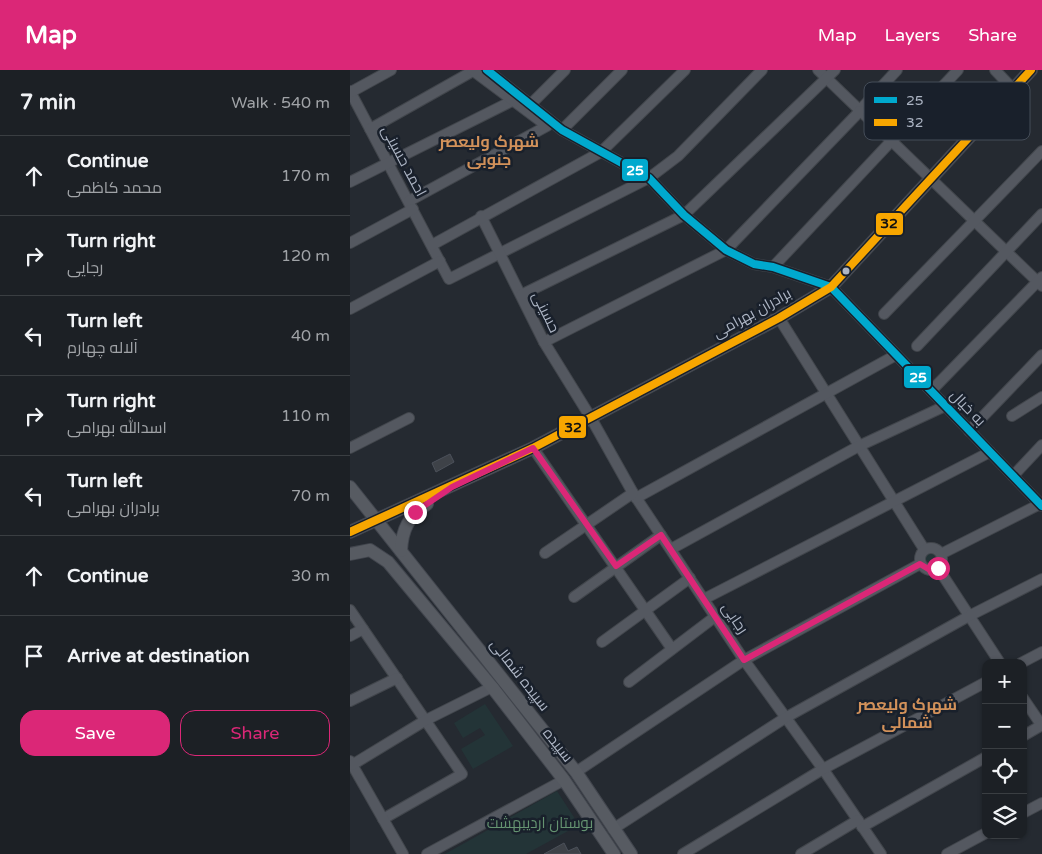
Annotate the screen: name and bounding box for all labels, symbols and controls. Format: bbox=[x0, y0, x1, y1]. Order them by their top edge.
text: Map bbox=[25, 21, 77, 50]
text: Map bbox=[818, 24, 857, 46]
text: Layers bbox=[885, 24, 940, 46]
text: Share bbox=[968, 24, 1017, 46]
legend bbox=[864, 82, 1030, 140]
text: 7 min bbox=[20, 90, 76, 115]
text: 25 bbox=[906, 92, 924, 109]
text: Walk · 540 m bbox=[231, 93, 330, 113]
text: 32 bbox=[906, 114, 924, 131]
street label: احمد حسینی bbox=[377, 122, 430, 200]
district label: شهرک ولیعصر جنوبی bbox=[438, 132, 539, 170]
text: Continue bbox=[67, 150, 149, 172]
line badge: 25 bbox=[621, 158, 649, 182]
icon: ahead bbox=[20, 162, 48, 190]
text: 25 bbox=[626, 162, 644, 179]
text: 170 m bbox=[281, 166, 330, 186]
text: محمد کاظمی bbox=[67, 178, 162, 198]
line badge: 32 bbox=[875, 212, 904, 236]
text: 32 bbox=[880, 215, 898, 232]
text: Turn right bbox=[67, 230, 155, 252]
icon: right bbox=[20, 242, 48, 270]
text: 120 m bbox=[281, 246, 330, 266]
text: رجایی bbox=[67, 258, 103, 278]
unlabelled marker bbox=[841, 266, 851, 276]
street label: برادران بهرامی bbox=[710, 284, 795, 343]
street label: حسینی bbox=[528, 289, 564, 336]
text: Turn left bbox=[67, 310, 143, 332]
icon: left bbox=[20, 322, 48, 350]
text: 40 m bbox=[291, 326, 330, 346]
text: آلاله چهارم bbox=[67, 338, 138, 358]
line badge: 25 bbox=[903, 365, 932, 389]
text: 25 bbox=[909, 369, 927, 386]
street label: به خیال bbox=[946, 386, 990, 430]
text: Turn right bbox=[67, 390, 155, 412]
icon: right bbox=[20, 402, 48, 430]
text: 110 m bbox=[281, 406, 330, 426]
line badge: 32 bbox=[558, 415, 587, 439]
text: اسدالله بهرامی bbox=[67, 418, 167, 438]
text: 32 bbox=[564, 419, 582, 436]
text: Turn left bbox=[67, 470, 143, 492]
icon: left bbox=[20, 482, 48, 510]
text: 70 m bbox=[291, 486, 330, 506]
text: برادران بهرامی bbox=[67, 498, 160, 518]
route end bbox=[404, 501, 427, 524]
route start bbox=[927, 557, 950, 580]
icon: ahead bbox=[20, 562, 48, 590]
text: Continue bbox=[67, 565, 149, 587]
text: 30 m bbox=[291, 566, 330, 586]
street label: رجایی bbox=[717, 599, 752, 638]
street label: سپیده شمالی bbox=[486, 635, 554, 715]
icon: arrive bbox=[20, 642, 48, 670]
text: Arrive at destination bbox=[67, 645, 250, 667]
map controls bbox=[982, 659, 1027, 839]
button: + bbox=[982, 659, 1027, 704]
district label: شهرک ولیعصر شمالی bbox=[856, 695, 957, 733]
button: − bbox=[982, 704, 1027, 749]
button: Save bbox=[20, 710, 170, 756]
button: Share bbox=[180, 710, 330, 756]
street label: سپیده bbox=[538, 724, 577, 766]
button: locate bbox=[982, 749, 1027, 794]
button: layers bbox=[982, 794, 1027, 839]
park label: بوستان اردیبهشت bbox=[487, 814, 593, 833]

